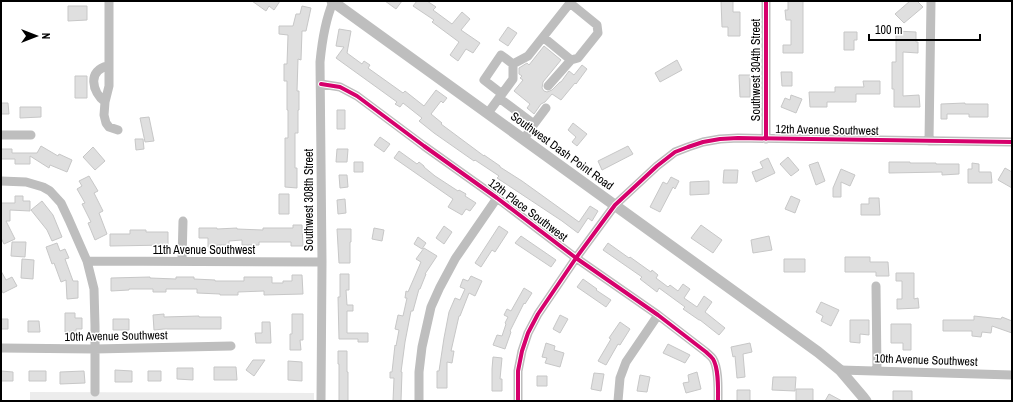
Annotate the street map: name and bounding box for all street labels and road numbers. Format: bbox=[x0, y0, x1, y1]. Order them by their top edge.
street label: Southwest 304th Street bbox=[748, 19, 764, 121]
street label: Southwest Dash Point Road bbox=[507, 108, 617, 194]
street label: 12th Avenue Southwest bbox=[775, 121, 879, 139]
street label: Southwest 308th Street bbox=[301, 149, 317, 251]
street label: 12th Place Southwest bbox=[485, 175, 571, 245]
street label: 11th Avenue Southwest bbox=[153, 242, 256, 258]
street label: 10th Avenue Southwest bbox=[64, 327, 168, 345]
street label: 10th Avenue Southwest bbox=[874, 350, 978, 370]

